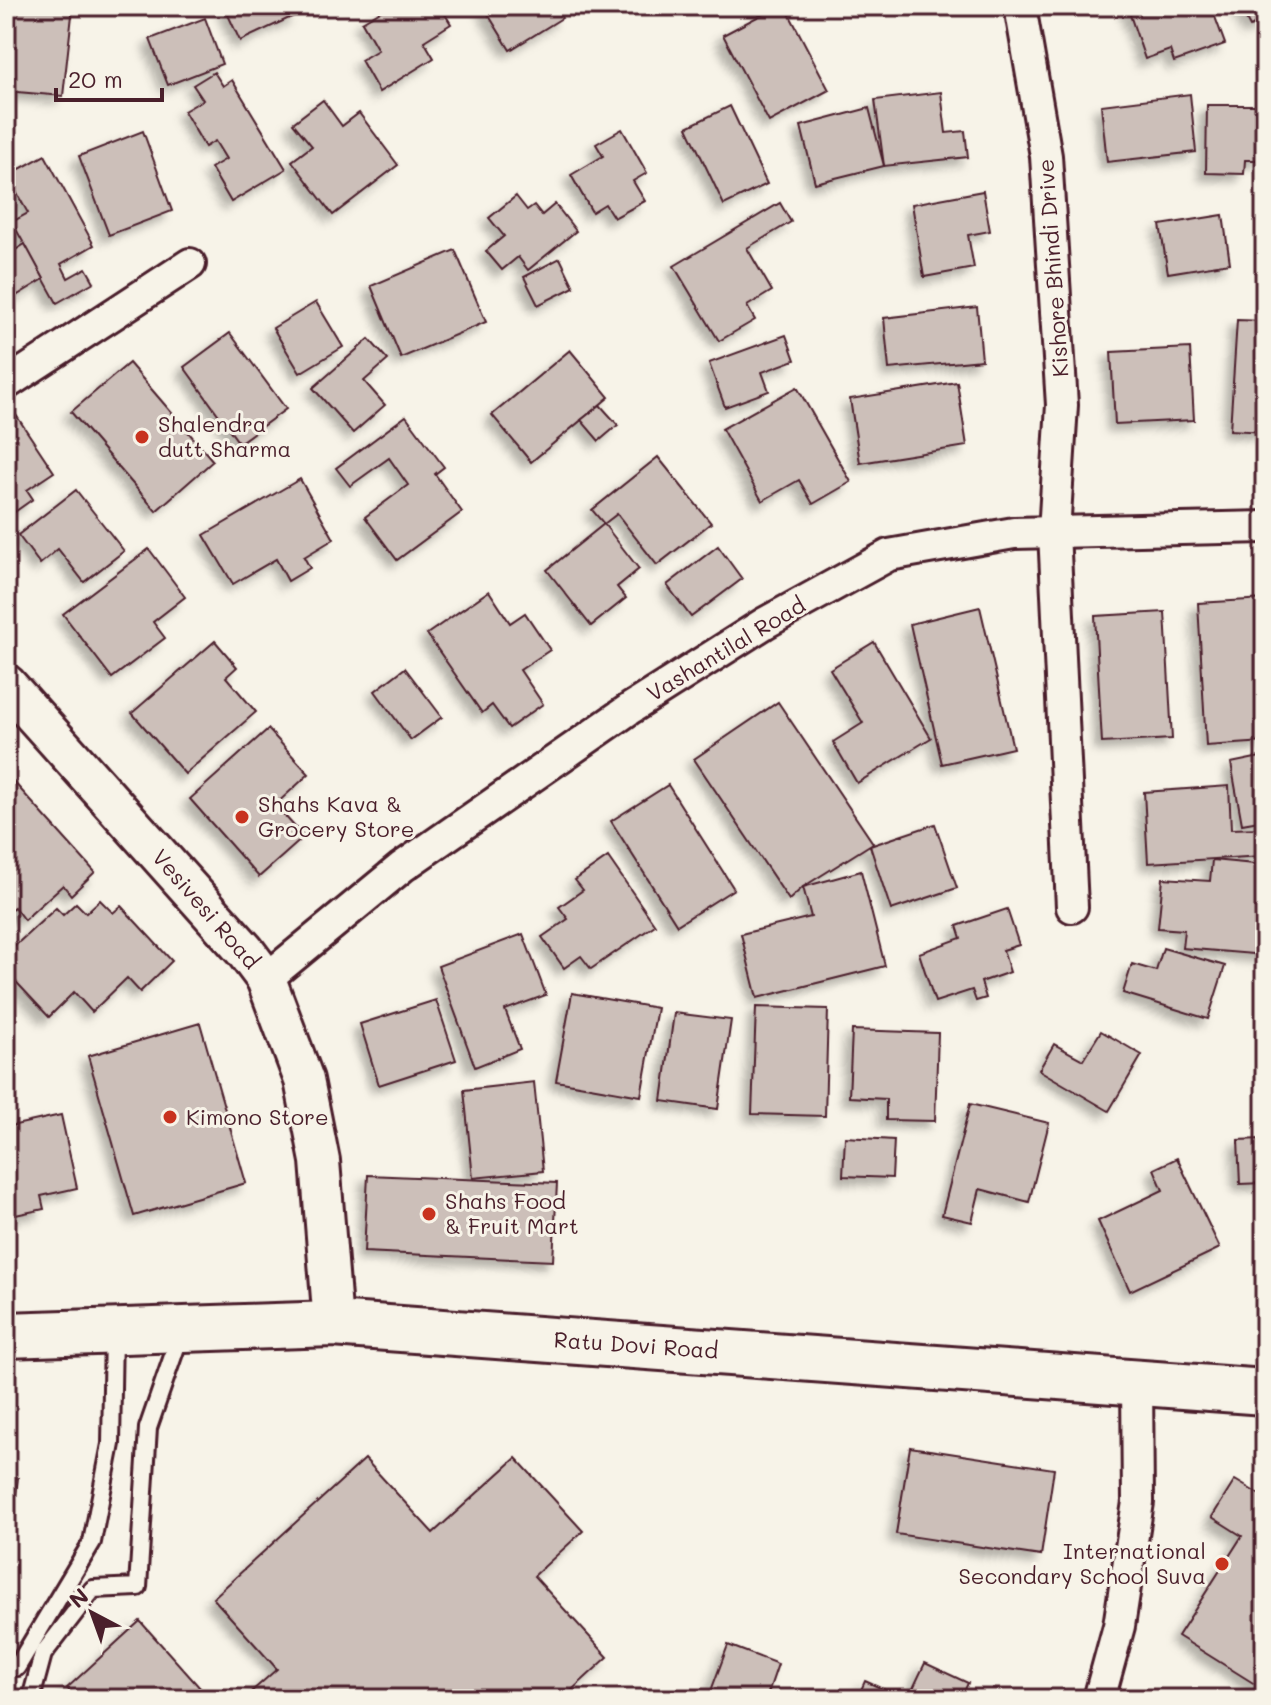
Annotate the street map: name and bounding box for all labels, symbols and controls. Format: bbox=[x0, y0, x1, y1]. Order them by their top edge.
scale bar bbox=[56, 52, 162, 102]
text: 20 m bbox=[68, 63, 123, 94]
street label: Kishore Bhindi Drive bbox=[1030, 158, 1075, 378]
place label: Shalendra dutt Sharma bbox=[158, 409, 291, 463]
marker: Shalendra dutt Sharma bbox=[133, 428, 151, 446]
street label: Vashantilal Road bbox=[641, 590, 810, 707]
place label: Shahs Kava & Grocery Store bbox=[258, 789, 414, 843]
marker: Shahs Kava & Grocery Store bbox=[233, 808, 251, 826]
street label: Vesivesi Road bbox=[146, 843, 266, 975]
place label: Kimono Store bbox=[186, 1102, 329, 1131]
marker: Kimono Store bbox=[161, 1108, 179, 1126]
place label: Shahs Food & Fruit Mart bbox=[445, 1186, 579, 1240]
marker: Shahs Food & Fruit Mart bbox=[420, 1205, 438, 1223]
street label: Ratu Dovi Road bbox=[553, 1324, 719, 1365]
place label: International Secondary School Suva bbox=[958, 1536, 1206, 1590]
marker: International Secondary School Suva bbox=[1213, 1555, 1231, 1573]
north arrow bbox=[52, 1573, 132, 1653]
text: N bbox=[63, 1581, 94, 1614]

